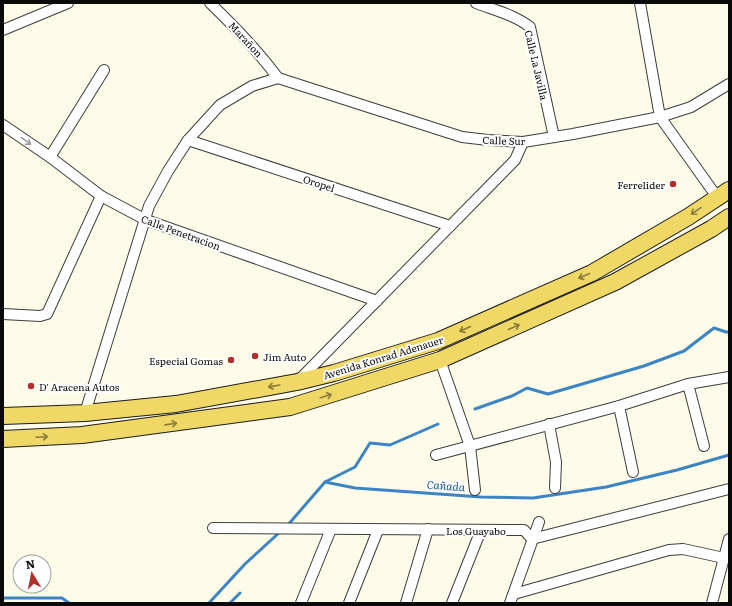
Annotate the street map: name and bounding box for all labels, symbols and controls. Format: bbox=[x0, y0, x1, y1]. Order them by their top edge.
street label: Marañon bbox=[225, 18, 267, 61]
street label: Calle La Javilla bbox=[522, 29, 552, 102]
street label: Calle Sur bbox=[482, 132, 526, 148]
one-way arrow bbox=[21, 137, 32, 146]
street label: Oropel bbox=[301, 171, 337, 195]
place label: Ferrelider bbox=[617, 177, 665, 192]
marker: Ferrelider bbox=[668, 179, 678, 189]
one-way arrow bbox=[690, 208, 702, 216]
street label: Calle Penetracion bbox=[139, 211, 223, 253]
one-way arrow bbox=[578, 273, 590, 281]
one-way arrow bbox=[508, 323, 520, 330]
one-way arrow bbox=[459, 326, 471, 333]
street label: Avenida Konrad Adenauer bbox=[321, 332, 445, 382]
place label: Jim Auto bbox=[263, 349, 307, 364]
marker: Jim Auto bbox=[250, 351, 260, 361]
place label: Especial Gomas bbox=[149, 353, 223, 368]
marker: Especial Gomas bbox=[226, 355, 236, 365]
place label: D' Aracena Autos bbox=[39, 379, 120, 394]
marker: D' Aracena Autos bbox=[26, 381, 36, 391]
one-way arrow bbox=[268, 383, 281, 391]
one-way arrow bbox=[320, 392, 333, 399]
one-way arrow bbox=[164, 420, 177, 428]
one-way arrow bbox=[35, 433, 48, 441]
water label: Cañada bbox=[426, 476, 466, 494]
street label: Los Guayabo bbox=[446, 523, 506, 538]
north arrow bbox=[12, 554, 52, 594]
text: N bbox=[24, 554, 36, 572]

